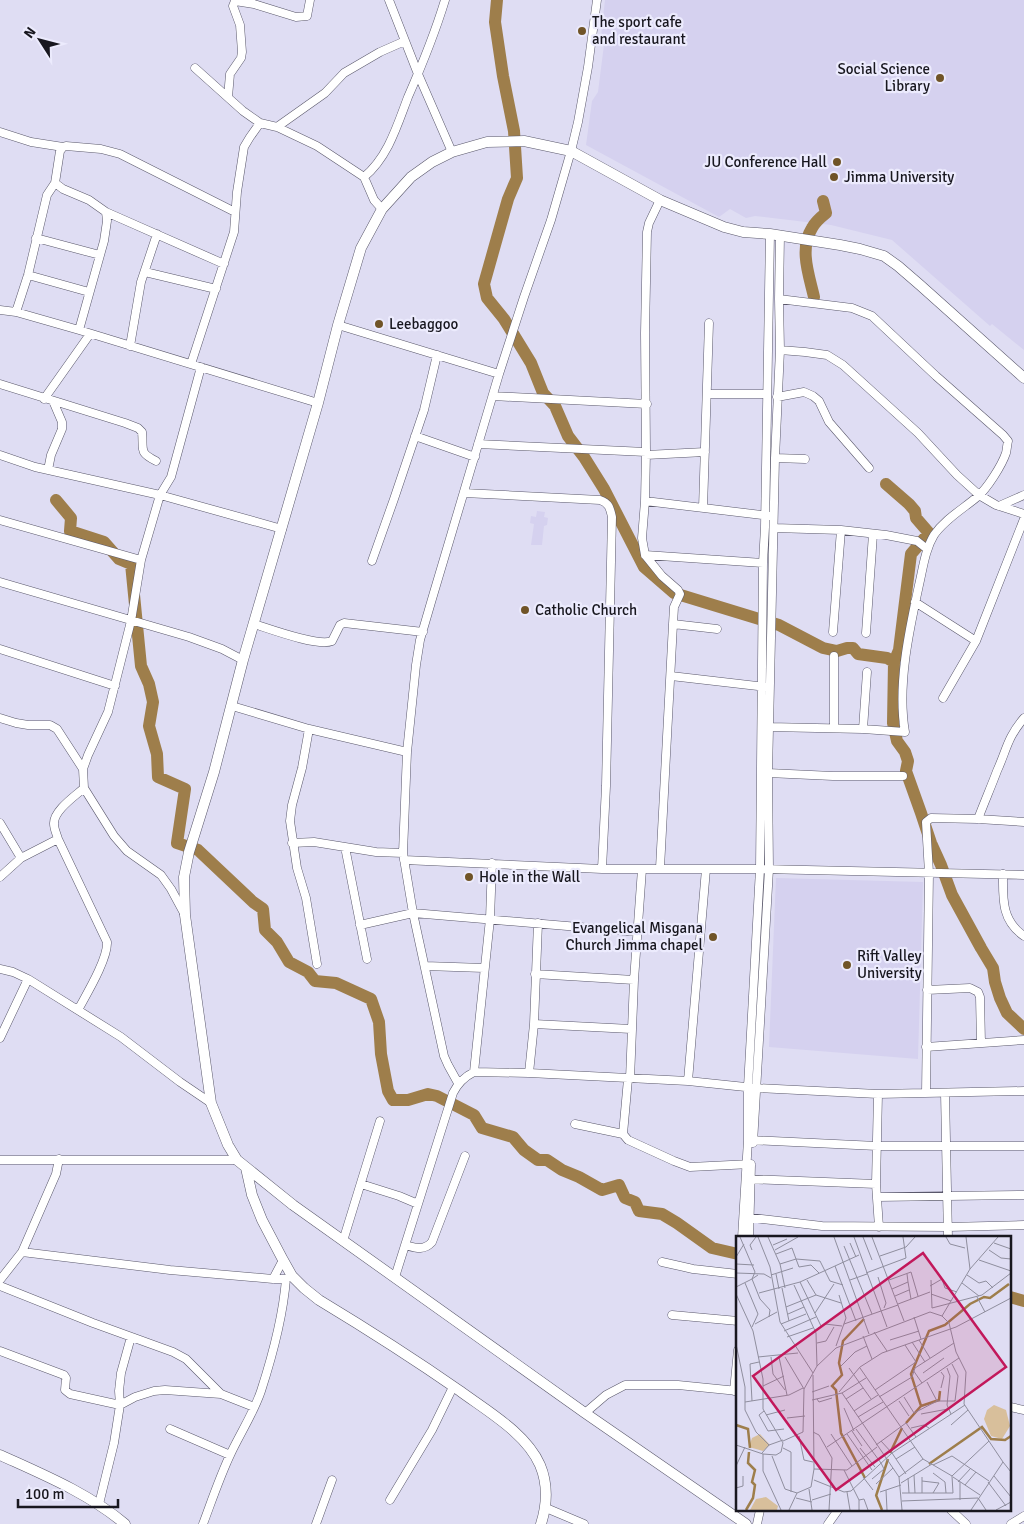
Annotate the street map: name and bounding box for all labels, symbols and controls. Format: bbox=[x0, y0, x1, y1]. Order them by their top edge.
place label: The sport cafe and restaurant bbox=[592, 13, 686, 48]
north arrow bbox=[15, 15, 65, 65]
text: N bbox=[20, 24, 40, 42]
marker: The sport cafe and restaurant bbox=[576, 25, 588, 37]
place label: Social Science Library bbox=[837, 60, 930, 95]
marker: Social Science Library bbox=[934, 72, 946, 84]
place label: JU Conference Hall bbox=[705, 153, 827, 171]
marker: JU Conference Hall bbox=[831, 156, 843, 168]
place label: Jimma University bbox=[844, 168, 954, 186]
marker: Jimma University bbox=[828, 171, 840, 183]
place label: Leebaggoo bbox=[389, 315, 459, 333]
marker: Leebaggoo bbox=[373, 318, 385, 330]
place label: Catholic Church bbox=[535, 601, 637, 619]
marker: Catholic Church bbox=[519, 604, 531, 616]
place label: Hole in the Wall bbox=[479, 868, 580, 886]
marker: Hole in the Wall bbox=[463, 871, 475, 883]
place label: Evangelical Misgana Church Jimma chapel bbox=[565, 919, 703, 954]
marker: Evangelical Misgana Church Jimma chapel bbox=[707, 931, 719, 943]
place label: Rift Valley University bbox=[857, 947, 922, 982]
marker: Rift Valley University bbox=[841, 959, 853, 971]
inset map bbox=[736, 1236, 1012, 1512]
scale bar bbox=[18, 1476, 118, 1508]
text: 100 m bbox=[25, 1485, 65, 1503]

